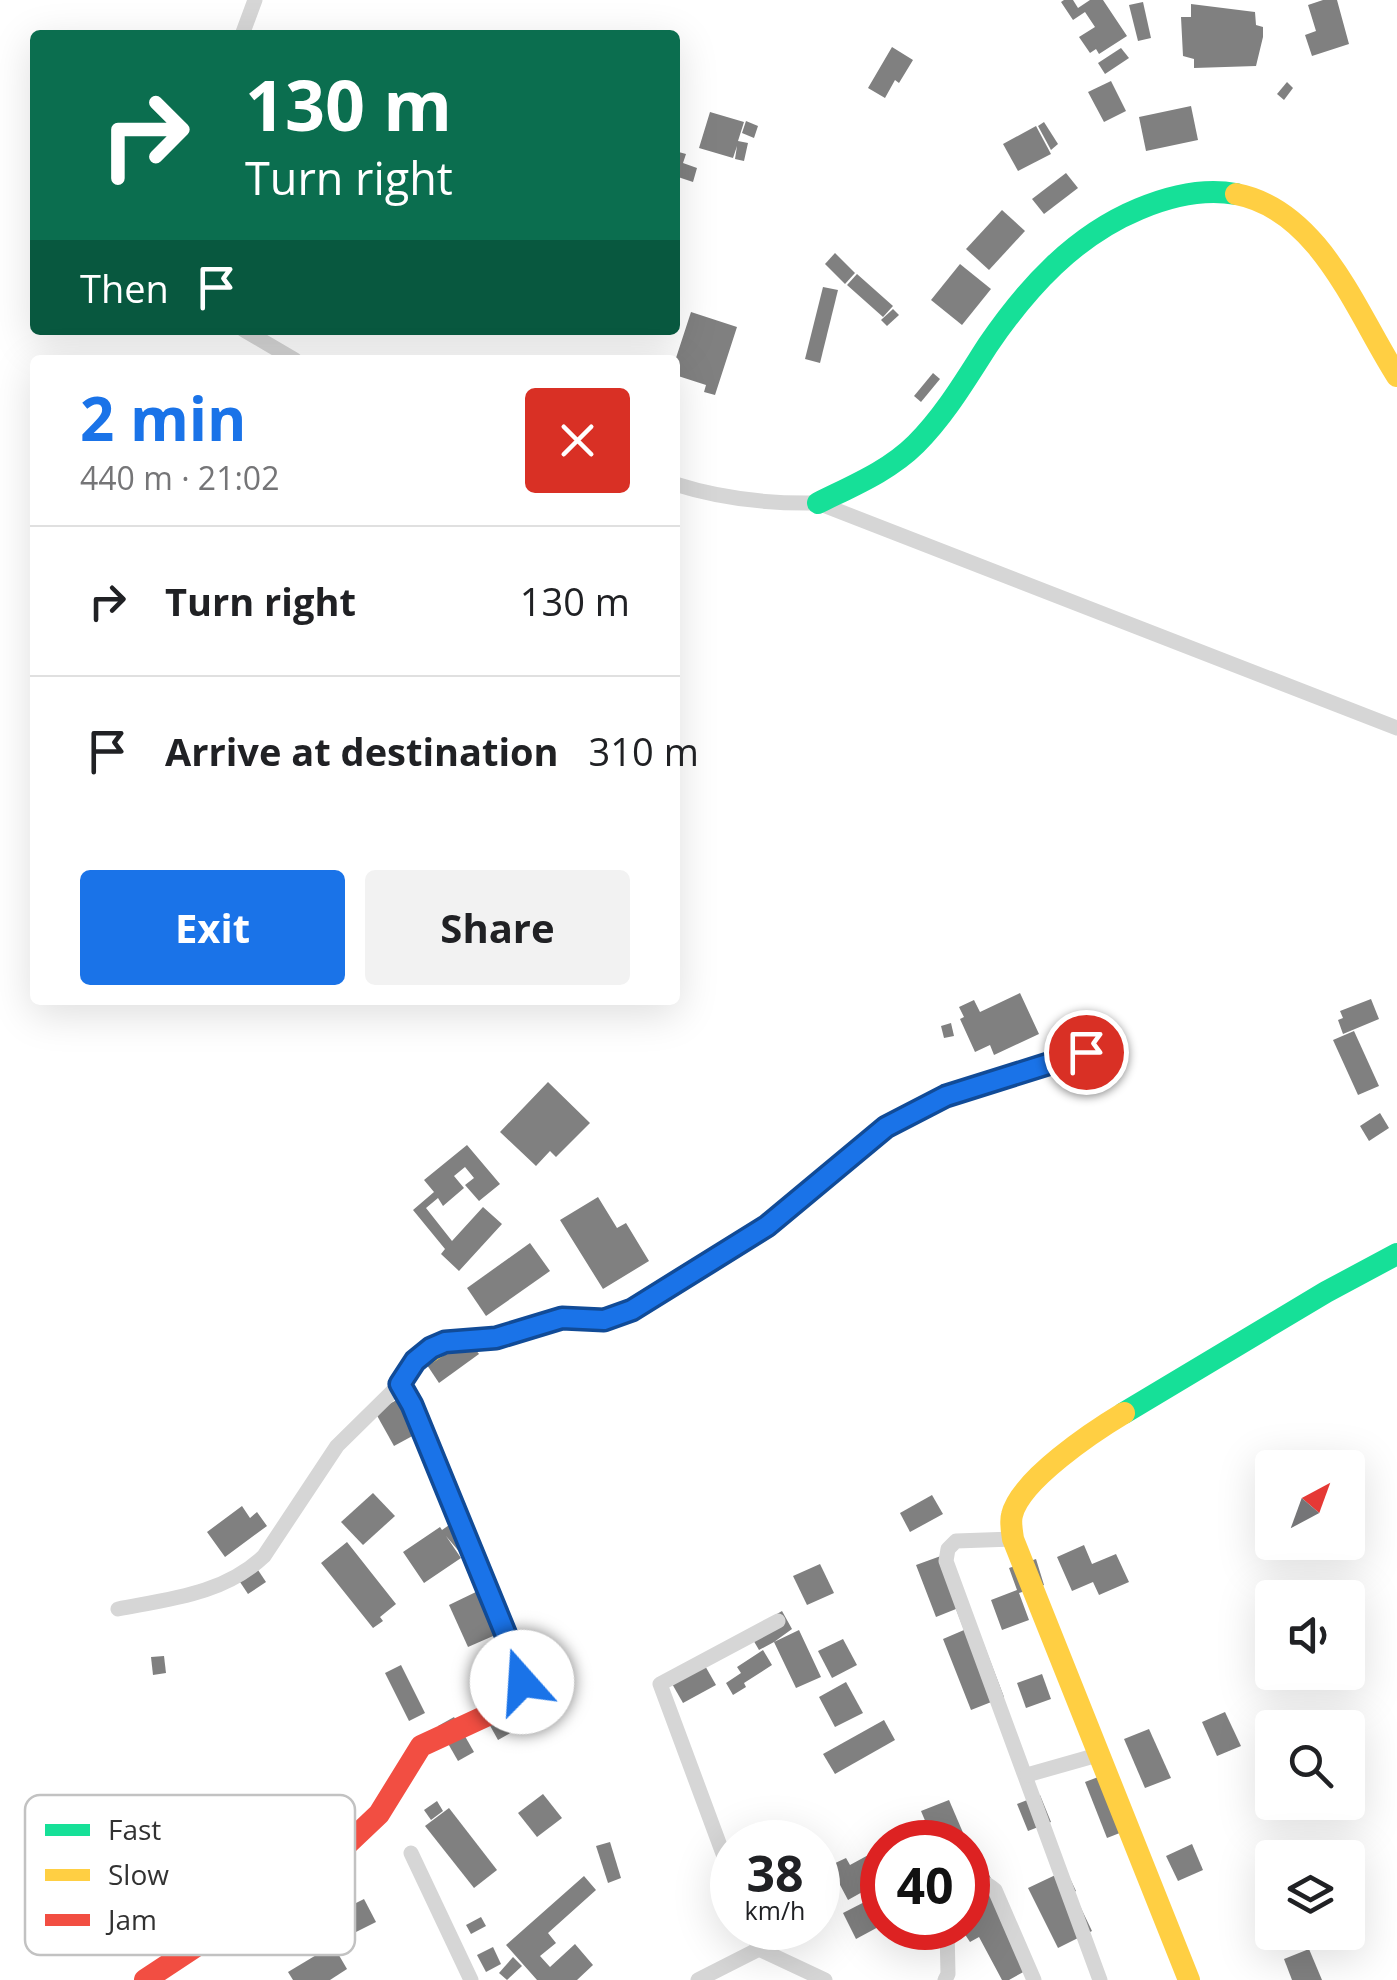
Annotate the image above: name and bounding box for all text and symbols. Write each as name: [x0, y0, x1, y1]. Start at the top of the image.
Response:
text: 130 m: [245, 56, 452, 152]
icon: right: [80, 70, 210, 200]
text: Turn right: [245, 147, 453, 208]
icon: arrive: [189, 260, 244, 315]
text: Then: [80, 262, 169, 314]
text: 2 min: [80, 377, 247, 459]
button: close: [525, 388, 630, 493]
text: 440 m · 21:02: [80, 456, 279, 499]
icon: right: [80, 574, 135, 629]
text: Turn right: [165, 575, 356, 627]
text: 130 m: [520, 575, 630, 627]
icon: arrive: [80, 724, 135, 779]
text: Arrive at destination: [165, 725, 559, 777]
text: 310 m: [589, 725, 699, 777]
button: Exit: [80, 870, 345, 985]
button: Share: [365, 870, 630, 985]
pin: [1044, 1010, 1129, 1095]
icon: arrive: [1059, 1025, 1114, 1080]
north arrow: [1255, 1450, 1365, 1560]
map controls: [1255, 1450, 1365, 1950]
button: sound: [1255, 1580, 1365, 1690]
position arrow: [470, 1630, 574, 1734]
button: search: [1255, 1710, 1365, 1820]
legend: [25, 1795, 355, 1955]
text: Fast: [108, 1810, 161, 1848]
speed limit sign: 40: [860, 1820, 990, 1950]
text: 38: [746, 1839, 804, 1907]
button: layers: [1255, 1840, 1365, 1950]
text: Slow: [108, 1855, 169, 1893]
text: km/h: [745, 1893, 805, 1927]
text: Jam: [105, 1900, 157, 1938]

